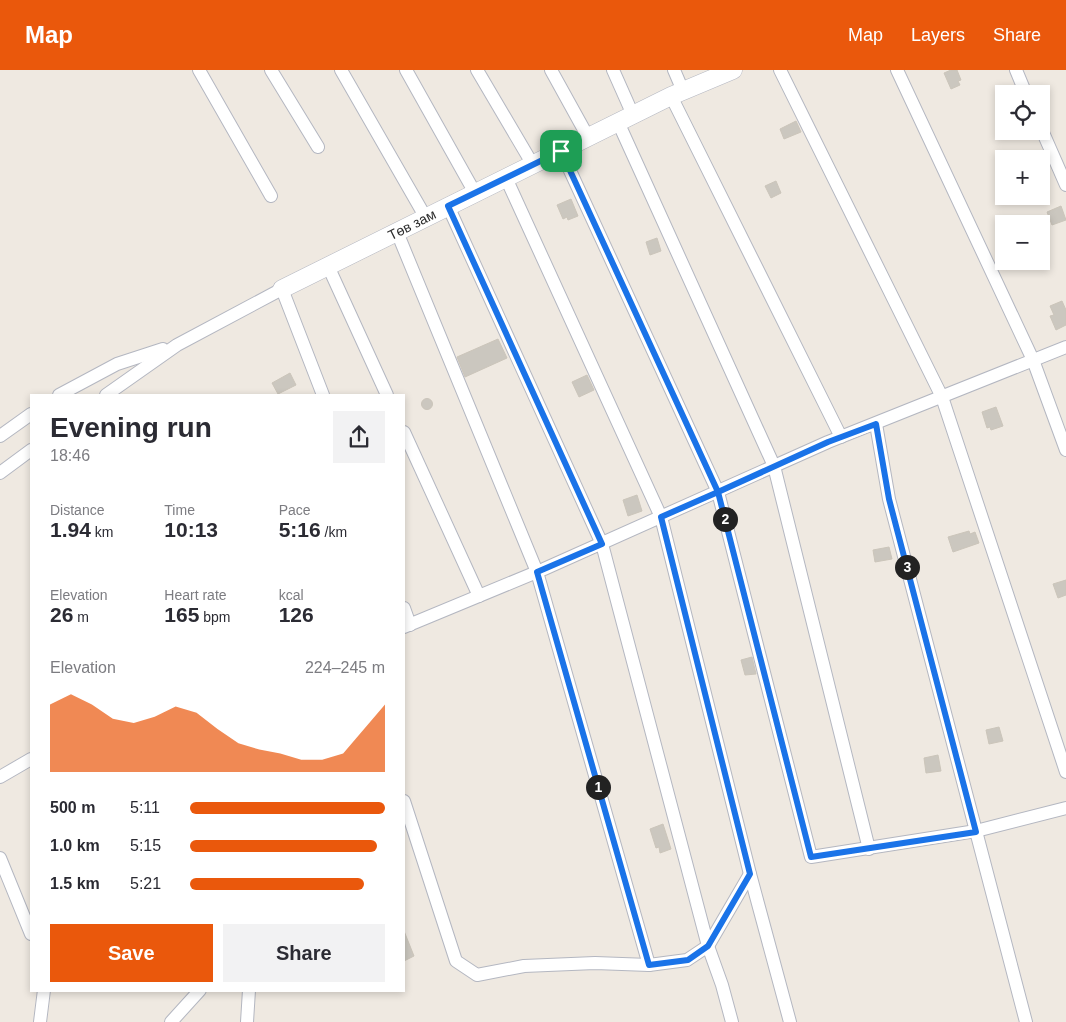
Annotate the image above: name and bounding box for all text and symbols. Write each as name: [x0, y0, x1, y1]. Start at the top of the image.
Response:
text: Map: [25, 21, 73, 48]
text: Map: [848, 25, 883, 45]
text: Layers: [911, 25, 965, 45]
text: Share: [993, 25, 1041, 45]
map controls: [995, 85, 1050, 270]
button: locate: [995, 85, 1050, 140]
pin: [540, 130, 582, 172]
icon: arrive: [547, 137, 575, 165]
button: +: [995, 150, 1050, 205]
street label: Төв зам: [385, 206, 439, 243]
button: −: [995, 215, 1050, 270]
button: share: [333, 411, 385, 463]
text: Evening run: [50, 412, 212, 443]
text: 18:46: [50, 447, 90, 464]
text: Distance: [50, 502, 104, 518]
text: Time: [164, 502, 195, 518]
text: Pace: [279, 502, 311, 518]
pin: 2: [712, 506, 738, 532]
text: 2: [722, 511, 729, 527]
text: 1.94: [50, 518, 91, 541]
text: 10:13: [164, 518, 218, 541]
text: 5:16: [279, 518, 321, 541]
text: km: [91, 524, 113, 540]
text: /km: [321, 524, 347, 540]
pin: 3: [894, 554, 920, 580]
text: 3: [904, 559, 911, 575]
text: Elevation: [50, 587, 108, 603]
text: Heart rate: [164, 587, 227, 603]
text: kcal: [279, 587, 304, 603]
text: 26: [50, 603, 73, 626]
text: 165: [164, 603, 199, 626]
text: 126: [279, 603, 314, 626]
text: m: [73, 609, 89, 625]
text: bpm: [199, 609, 231, 625]
text: Elevation: [50, 659, 116, 676]
text: 224–245 m: [305, 659, 385, 676]
pin: 1: [586, 774, 610, 800]
text: 1: [595, 779, 602, 795]
text: 500 m: [50, 799, 95, 816]
text: 5:11: [130, 799, 160, 816]
text: 1.0 km: [50, 837, 100, 854]
text: 5:15: [130, 837, 161, 854]
text: 1.5 km: [50, 875, 100, 892]
text: 5:21: [130, 875, 161, 892]
button: Save: [50, 924, 213, 982]
button: Share: [223, 924, 385, 982]

